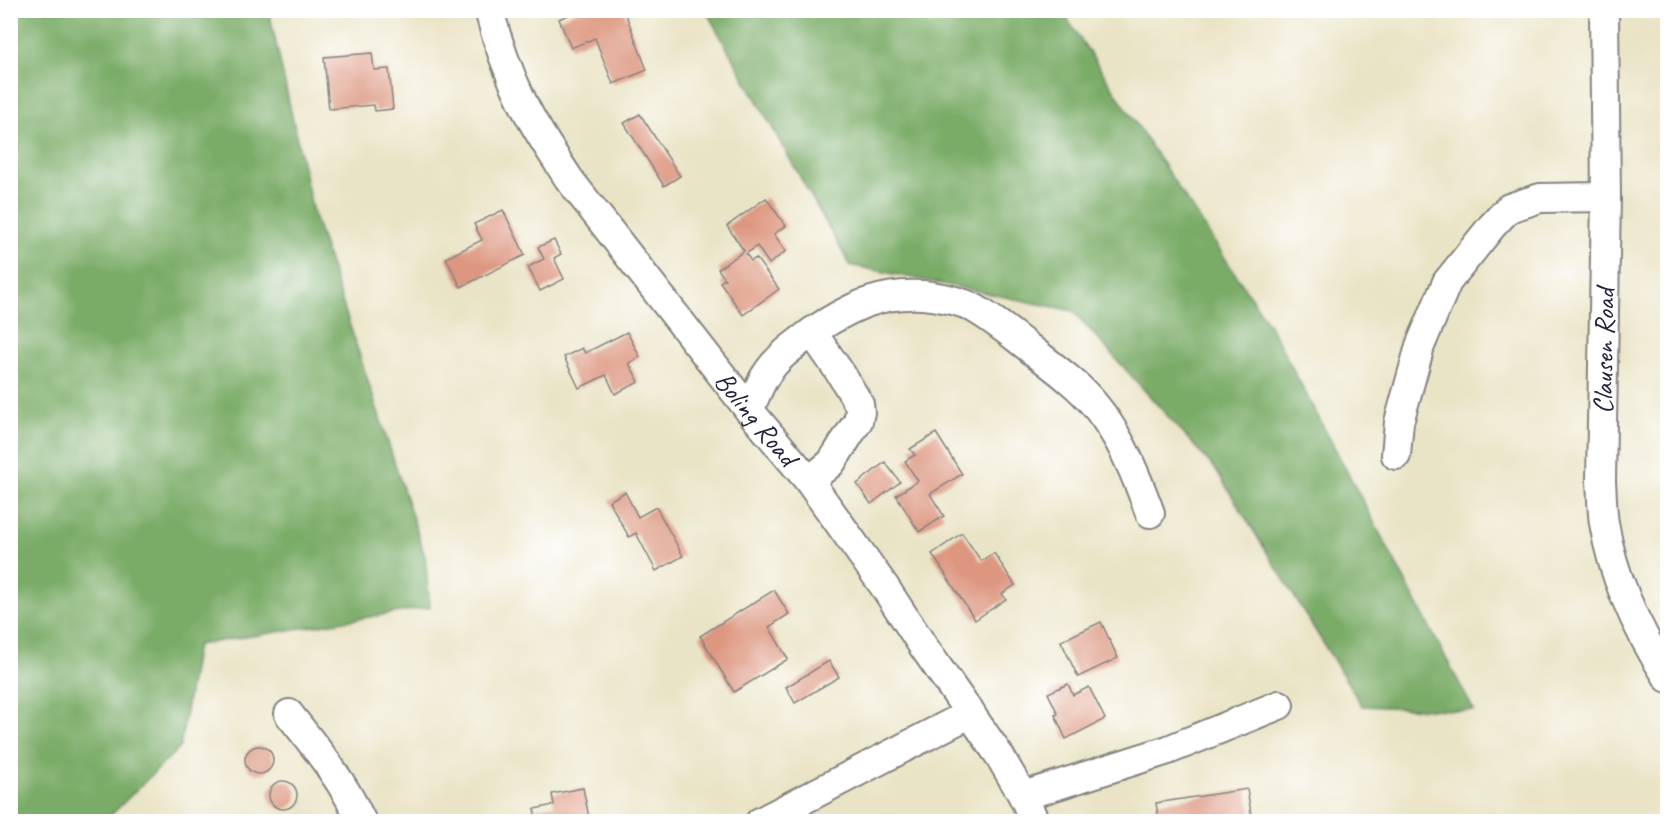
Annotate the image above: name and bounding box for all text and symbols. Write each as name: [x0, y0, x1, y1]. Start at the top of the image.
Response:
street label: Clausen Road: [1585, 284, 1622, 414]
street label: Boling Road: [707, 364, 808, 476]

